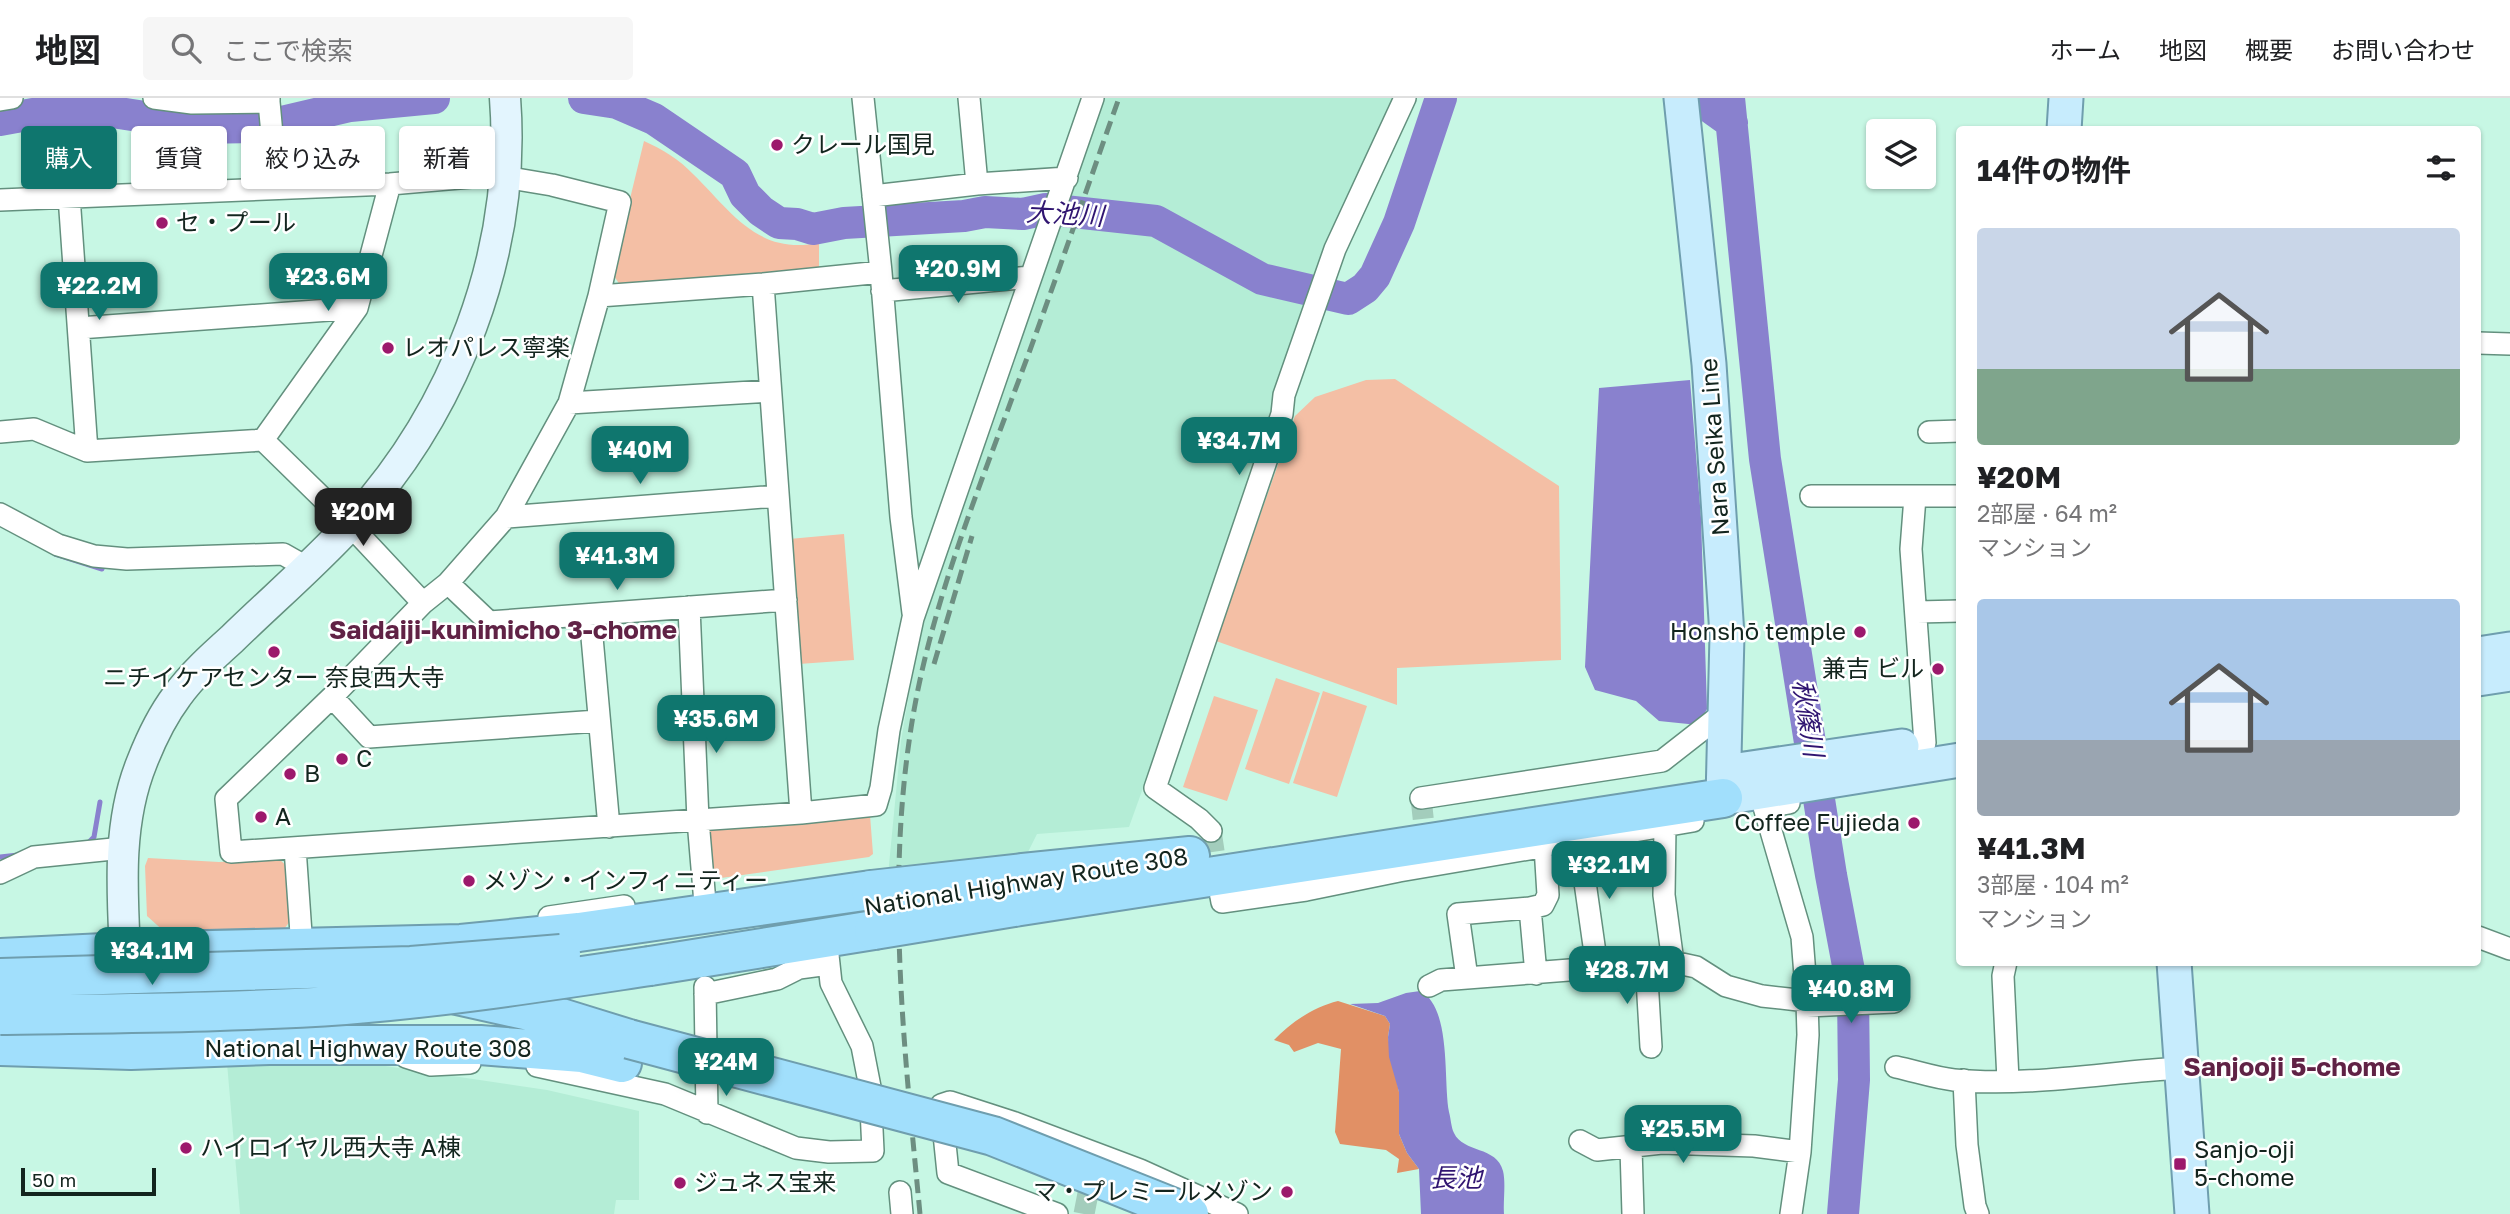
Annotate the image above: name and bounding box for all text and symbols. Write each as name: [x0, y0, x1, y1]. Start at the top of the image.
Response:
search box: [143, 17, 633, 80]
icon: search: [167, 29, 205, 67]
text: 地図: [35, 30, 101, 69]
text: ここで検索: [223, 35, 353, 66]
text: ホーム: [2050, 35, 2121, 64]
text: 地図: [2159, 35, 2207, 64]
text: 概要: [2245, 35, 2293, 64]
text: お問い合わせ: [2331, 35, 2475, 64]
map controls: [1866, 119, 1936, 189]
button: layers: [1866, 119, 1936, 189]
chip: 購入: [21, 126, 117, 189]
chip: 賃貸: [131, 126, 227, 189]
chip: 絞り込み: [241, 126, 385, 189]
chip: 新着: [399, 126, 495, 189]
place label: クレール国見: [791, 129, 935, 158]
marker: クレール国見: [769, 137, 785, 153]
icon: filters: [2422, 149, 2460, 187]
text: 14件の物件: [1977, 152, 2131, 188]
water label: 大池川: [1025, 196, 1108, 231]
place label: セ・プール: [176, 207, 296, 236]
marker: セ・プール: [154, 215, 170, 231]
pin: ¥20.9M: [901, 246, 1015, 305]
pin: ¥23.6M: [271, 254, 385, 313]
text: ¥20.9M: [915, 254, 1001, 282]
pin: ¥22.2M: [42, 262, 156, 322]
text: ¥23.6M: [285, 262, 371, 290]
text: ¥22.2M: [56, 271, 142, 299]
icon: home: [2156, 274, 2282, 400]
place label: レオパレス寧楽: [402, 332, 570, 361]
marker: レオパレス寧楽: [380, 340, 396, 356]
street label: Nara Seika Line: [1693, 357, 1734, 537]
pin: ¥34.7M: [1182, 418, 1296, 477]
pin: ¥40M: [599, 426, 681, 486]
text: ¥34.7M: [1197, 426, 1281, 454]
text: ¥40M: [608, 435, 672, 463]
text: ¥20M: [1977, 459, 2061, 495]
pin: ¥20M: [322, 489, 404, 548]
text: ¥20M: [331, 497, 395, 525]
text: 2部屋 · 64 m²: [1977, 499, 2117, 527]
pin: ¥41.3M: [560, 532, 674, 592]
text: マンション: [1977, 533, 2092, 561]
text: ¥41.3M: [575, 541, 659, 569]
district label: Saidaiji-kunimicho 3-chome: [329, 614, 677, 645]
place label: Honshō temple: [1670, 616, 1846, 645]
marker: Honshō temple: [1852, 624, 1868, 640]
marker: ニチイケアセンター 奈良西大寺: [266, 644, 282, 660]
icon: home: [2156, 645, 2282, 771]
place label: 兼吉 ビル: [1822, 653, 1924, 682]
marker: 兼吉 ビル: [1930, 661, 1946, 677]
place label: ニチイケアセンター 奈良西大寺: [103, 662, 445, 691]
water label: 秋篠川: [1787, 677, 1830, 762]
pin: ¥35.6M: [659, 696, 773, 755]
text: ¥35.6M: [673, 704, 759, 732]
place label: C: [356, 743, 372, 772]
marker: C: [334, 751, 350, 767]
place label: B: [304, 758, 320, 787]
marker: B: [282, 766, 298, 782]
place label: A: [275, 801, 291, 830]
place label: Coffee Fujieda: [1734, 807, 1900, 836]
marker: A: [253, 809, 269, 825]
marker: Coffee Fujieda: [1906, 815, 1922, 831]
text: ¥41.3M: [1977, 830, 2086, 866]
street label: National Highway Route 308: [862, 841, 1190, 920]
pin: ¥32.1M: [1552, 842, 1666, 901]
text: ¥32.1M: [1568, 850, 1650, 878]
place label: メゾン・インフィニティー: [483, 865, 768, 894]
text: 3部屋 · 104 m²: [1977, 870, 2129, 898]
marker: メゾン・インフィニティー: [461, 873, 477, 889]
text: マンション: [1977, 904, 2092, 932]
pin: ¥34.1M: [95, 928, 209, 987]
text: ¥34.1M: [110, 936, 194, 964]
pin: ¥28.7M: [1570, 946, 1684, 1006]
text: ¥28.7M: [1585, 955, 1669, 983]
pin: ¥40.8M: [1794, 965, 1908, 1025]
text: ¥40.8M: [1807, 974, 1895, 1002]
street label: National Highway Route 308: [204, 1033, 532, 1062]
pin: ¥24M: [685, 1038, 767, 1098]
text: ¥24M: [694, 1047, 758, 1075]
district label: Sanjooji 5-chome: [2183, 1051, 2401, 1082]
pin: ¥25.5M: [1626, 1105, 1740, 1165]
text: ¥25.5M: [1640, 1114, 1726, 1142]
place label: ハイロイヤル西大寺 A棟: [200, 1132, 461, 1161]
place label: Sanjo-oji 5-chome: [2194, 1134, 2295, 1191]
marker: ハイロイヤル西大寺 A棟: [178, 1140, 194, 1156]
marker: Sanjo-oji 5-chome: [2172, 1156, 2188, 1172]
water label: 長池: [1430, 1162, 1485, 1193]
scale bar: [21, 1165, 156, 1197]
place label: ジュネス宝来: [694, 1167, 836, 1196]
text: 50 m: [32, 1168, 76, 1191]
marker: ジュネス宝来: [672, 1175, 688, 1191]
place label: マ・プレミールメゾン: [1033, 1176, 1273, 1205]
marker: マ・プレミールメゾン: [1279, 1184, 1295, 1200]

